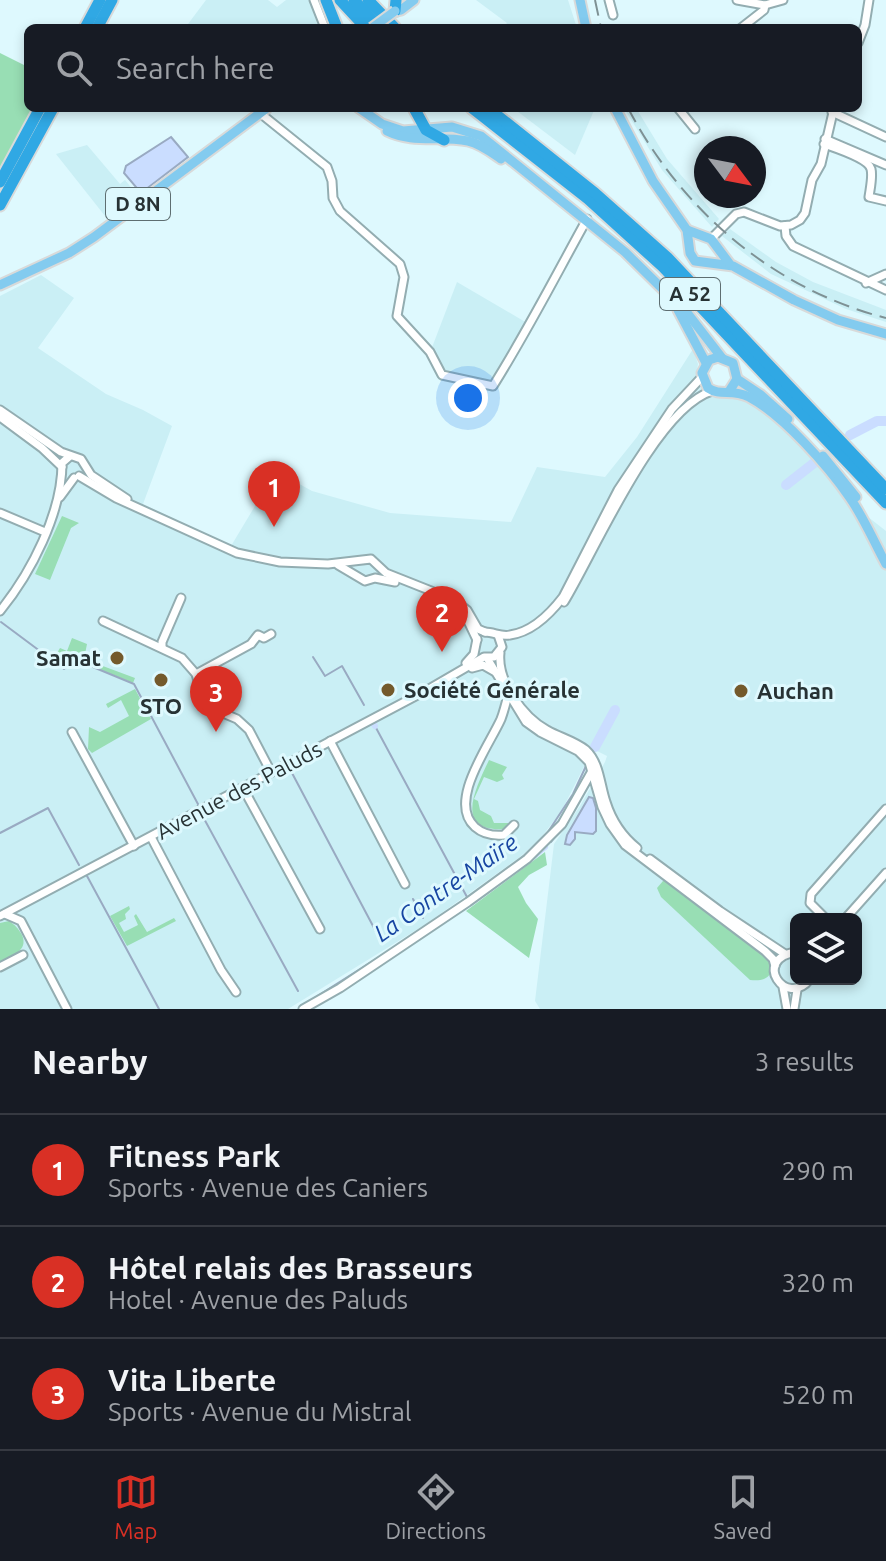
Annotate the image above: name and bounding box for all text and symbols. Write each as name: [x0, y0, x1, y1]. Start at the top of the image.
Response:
search box: [24, 24, 862, 112]
icon: search: [52, 46, 96, 90]
text: Search here: [116, 51, 275, 85]
north arrow: [694, 136, 766, 208]
road number: D 8N: [106, 188, 170, 220]
road number: A 52: [660, 278, 720, 310]
your location: [448, 378, 488, 418]
pin: 1: [248, 461, 300, 527]
pin: 2: [416, 586, 468, 652]
place label: Samat: [36, 645, 101, 670]
marker: Samat: [108, 649, 126, 667]
pin: 3: [190, 666, 242, 732]
marker: STO: [152, 671, 170, 689]
place label: Société Générale: [404, 677, 580, 702]
place label: Auchan: [757, 678, 834, 703]
marker: Société Générale: [379, 681, 397, 699]
marker: Auchan: [732, 682, 750, 700]
place label: STO: [140, 693, 182, 718]
street label: Avenue des Paluds: [152, 735, 326, 844]
water label: La Contre-Maïre: [369, 828, 522, 947]
map controls: [790, 913, 862, 985]
button: layers: [790, 913, 862, 985]
text: Nearby: [32, 1042, 147, 1080]
text: 3 results: [755, 1047, 854, 1076]
text: Fitness Park: [108, 1139, 280, 1173]
text: 1: [51, 1156, 65, 1185]
text: 290 m: [782, 1156, 854, 1185]
text: Sports · Avenue des Caniers: [108, 1173, 428, 1202]
text: Hôtel relais des Brasseurs: [108, 1251, 473, 1285]
text: 2: [51, 1268, 65, 1297]
text: 320 m: [782, 1268, 854, 1297]
text: Hotel · Avenue des Paluds: [108, 1285, 408, 1314]
text: Vita Liberte: [108, 1363, 276, 1397]
text: 3: [51, 1380, 65, 1409]
text: 520 m: [782, 1380, 854, 1409]
text: Sports · Avenue du Mistral: [108, 1397, 412, 1426]
tab: Map: [114, 1470, 158, 1543]
tab: Directions: [385, 1470, 486, 1543]
tab: Saved: [714, 1470, 772, 1543]

